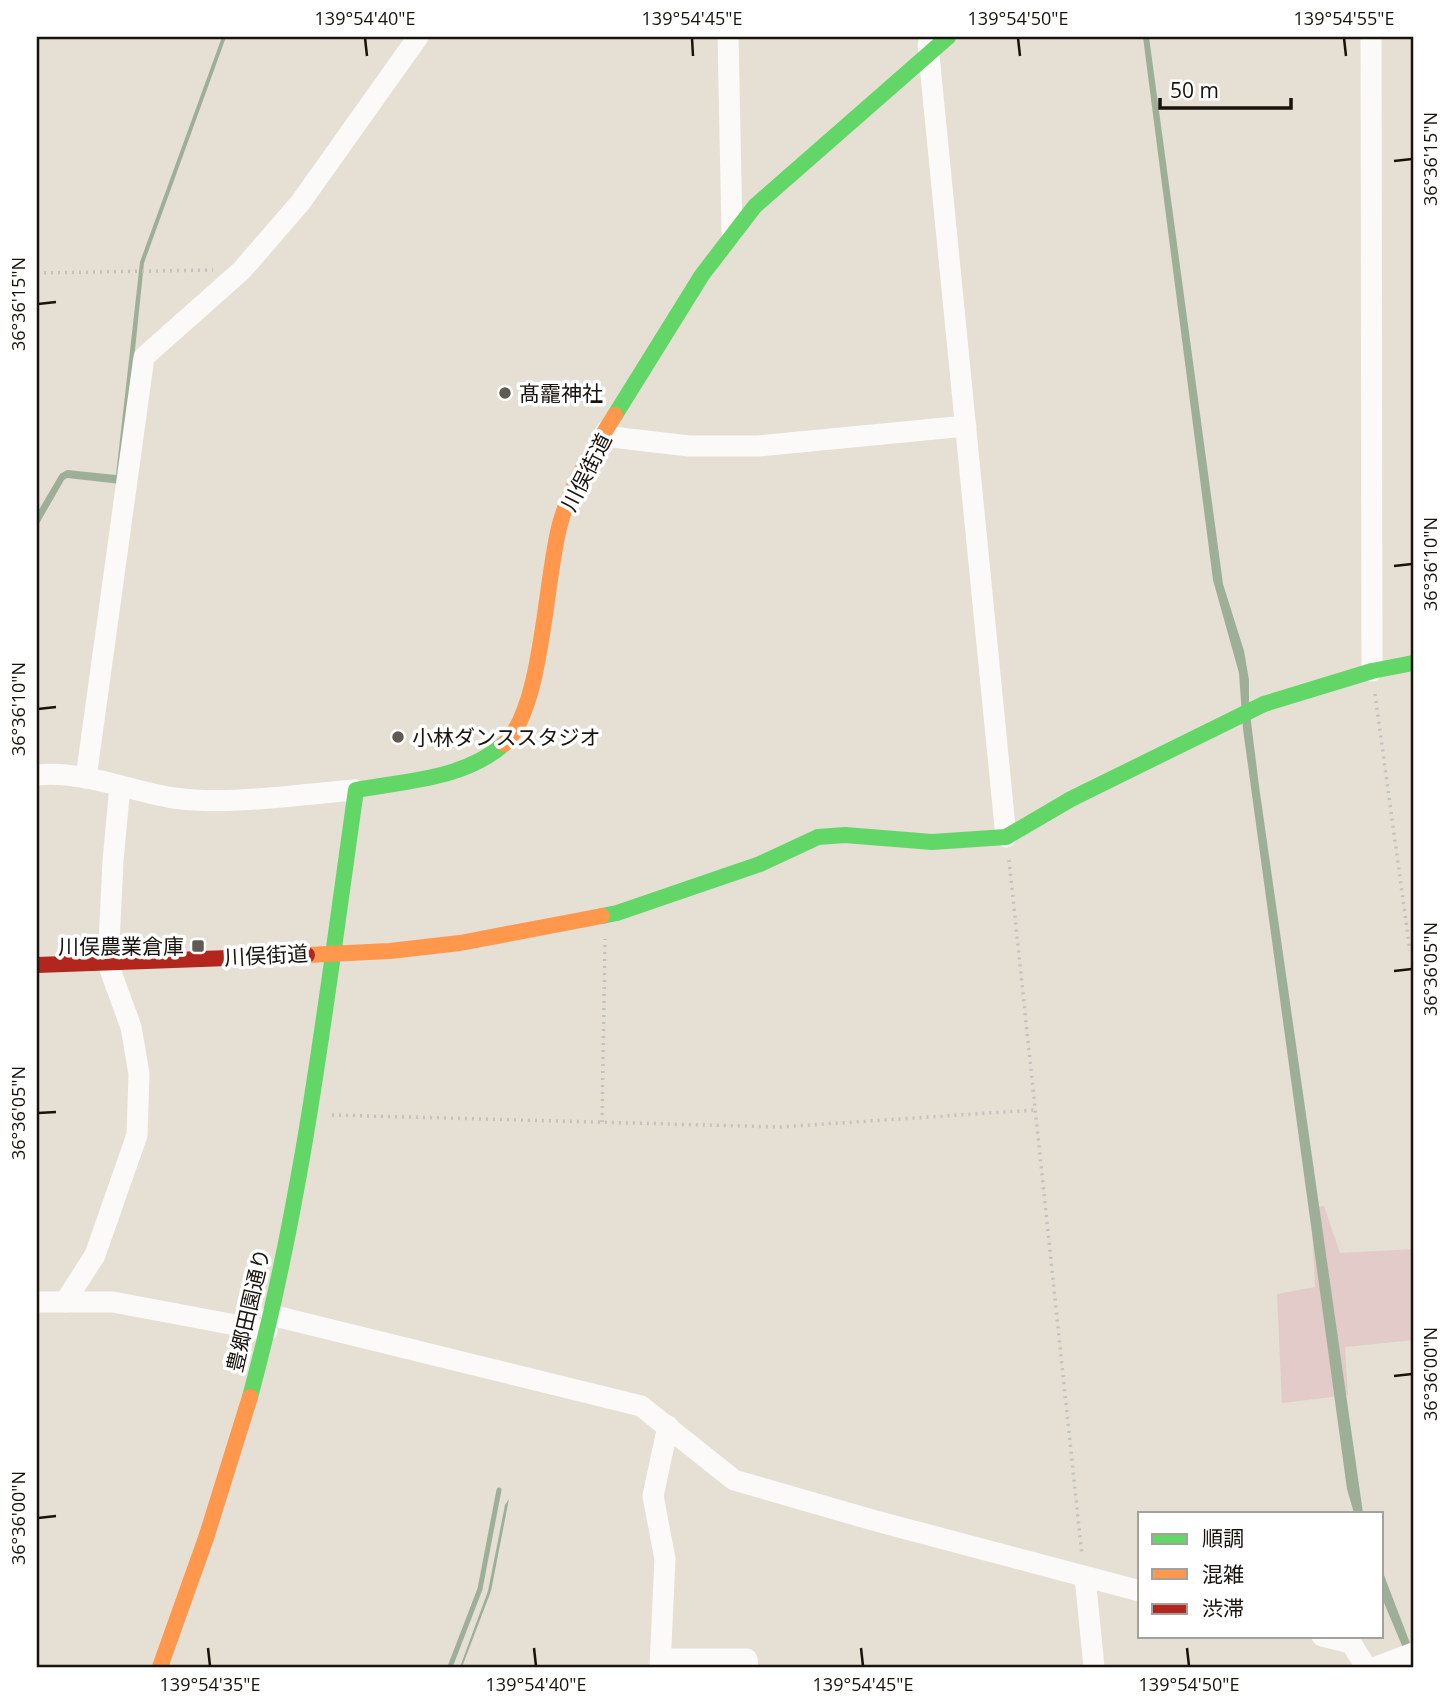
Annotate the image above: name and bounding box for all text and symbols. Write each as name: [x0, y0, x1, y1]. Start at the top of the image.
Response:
text: 139°54'40"E: [315, 6, 415, 30]
text: 139°54'45"E: [642, 6, 742, 30]
text: 139°54'50"E: [968, 6, 1068, 30]
text: 139°54'55"E: [1294, 6, 1394, 30]
scale bar: [1160, 66, 1291, 110]
text: 50 m: [1170, 76, 1219, 104]
text: 36°36'15"N: [1418, 112, 1442, 206]
text: 36°36'15"N: [6, 257, 30, 351]
place label: 髙靇神社: [519, 379, 603, 407]
marker: 髙靇神社: [497, 385, 513, 401]
street label: 川俣街道: [554, 428, 618, 516]
text: 36°36'10"N: [1418, 517, 1442, 611]
text: 36°36'10"N: [6, 662, 30, 756]
place label: 小林ダンススタジオ: [412, 723, 601, 751]
marker: 小林ダンススタジオ: [390, 729, 406, 745]
text: 36°36'05"N: [1418, 922, 1442, 1016]
place label: 川俣農業倉庫: [58, 932, 184, 960]
marker: 川俣農業倉庫: [190, 938, 206, 954]
street label: 川俣街道: [223, 939, 309, 971]
text: 36°36'05"N: [6, 1066, 30, 1160]
street label: 豊郷田園通り: [220, 1245, 276, 1375]
text: 36°36'00"N: [1418, 1327, 1442, 1421]
text: 36°36'00"N: [6, 1471, 30, 1565]
legend: [1138, 1512, 1384, 1638]
text: 順調: [1202, 1524, 1244, 1552]
text: 混雑: [1202, 1560, 1244, 1588]
text: 渋滞: [1202, 1594, 1244, 1622]
text: 139°54'35"E: [160, 1672, 260, 1696]
text: 139°54'40"E: [486, 1672, 586, 1696]
text: 139°54'45"E: [813, 1672, 913, 1696]
text: 139°54'50"E: [1139, 1672, 1239, 1696]

